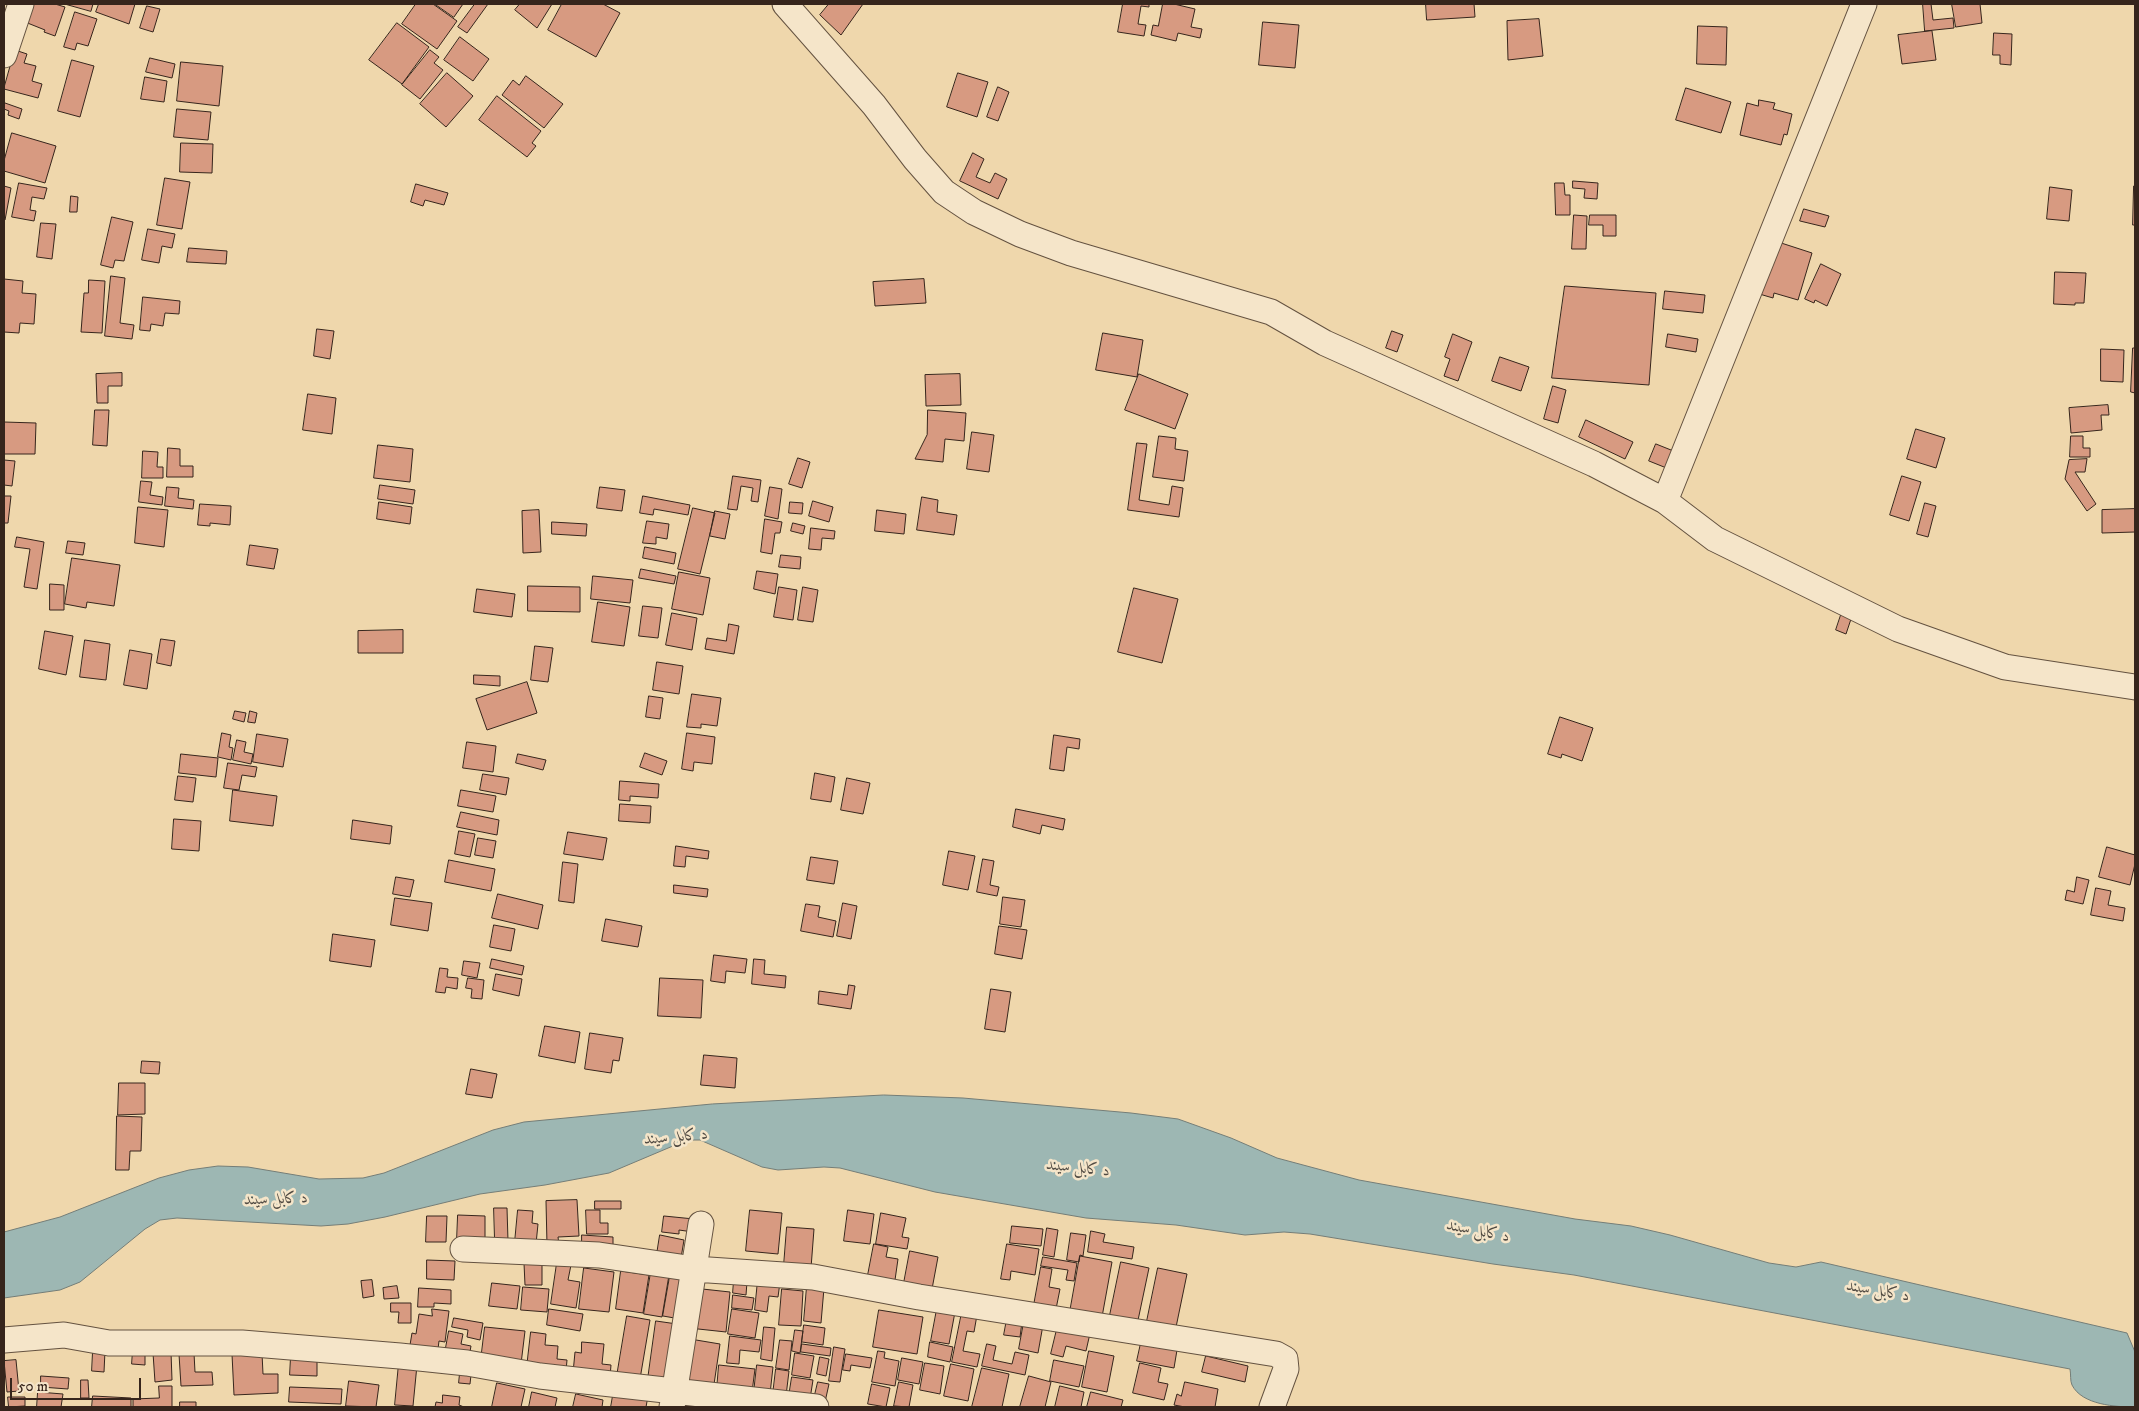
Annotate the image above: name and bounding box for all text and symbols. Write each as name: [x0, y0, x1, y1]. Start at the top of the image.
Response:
water label: د کابل سيند: [643, 1126, 709, 1150]
water label: د کابل سيند: [1045, 1156, 1111, 1182]
water label: د کابل سيند: [243, 1189, 309, 1211]
water label: د کابل سيند: [1445, 1216, 1511, 1248]
water label: د کابل سيند: [1845, 1277, 1911, 1307]
scale bar: [12, 1368, 144, 1400]
text: 50 m: [18, 1377, 48, 1396]

